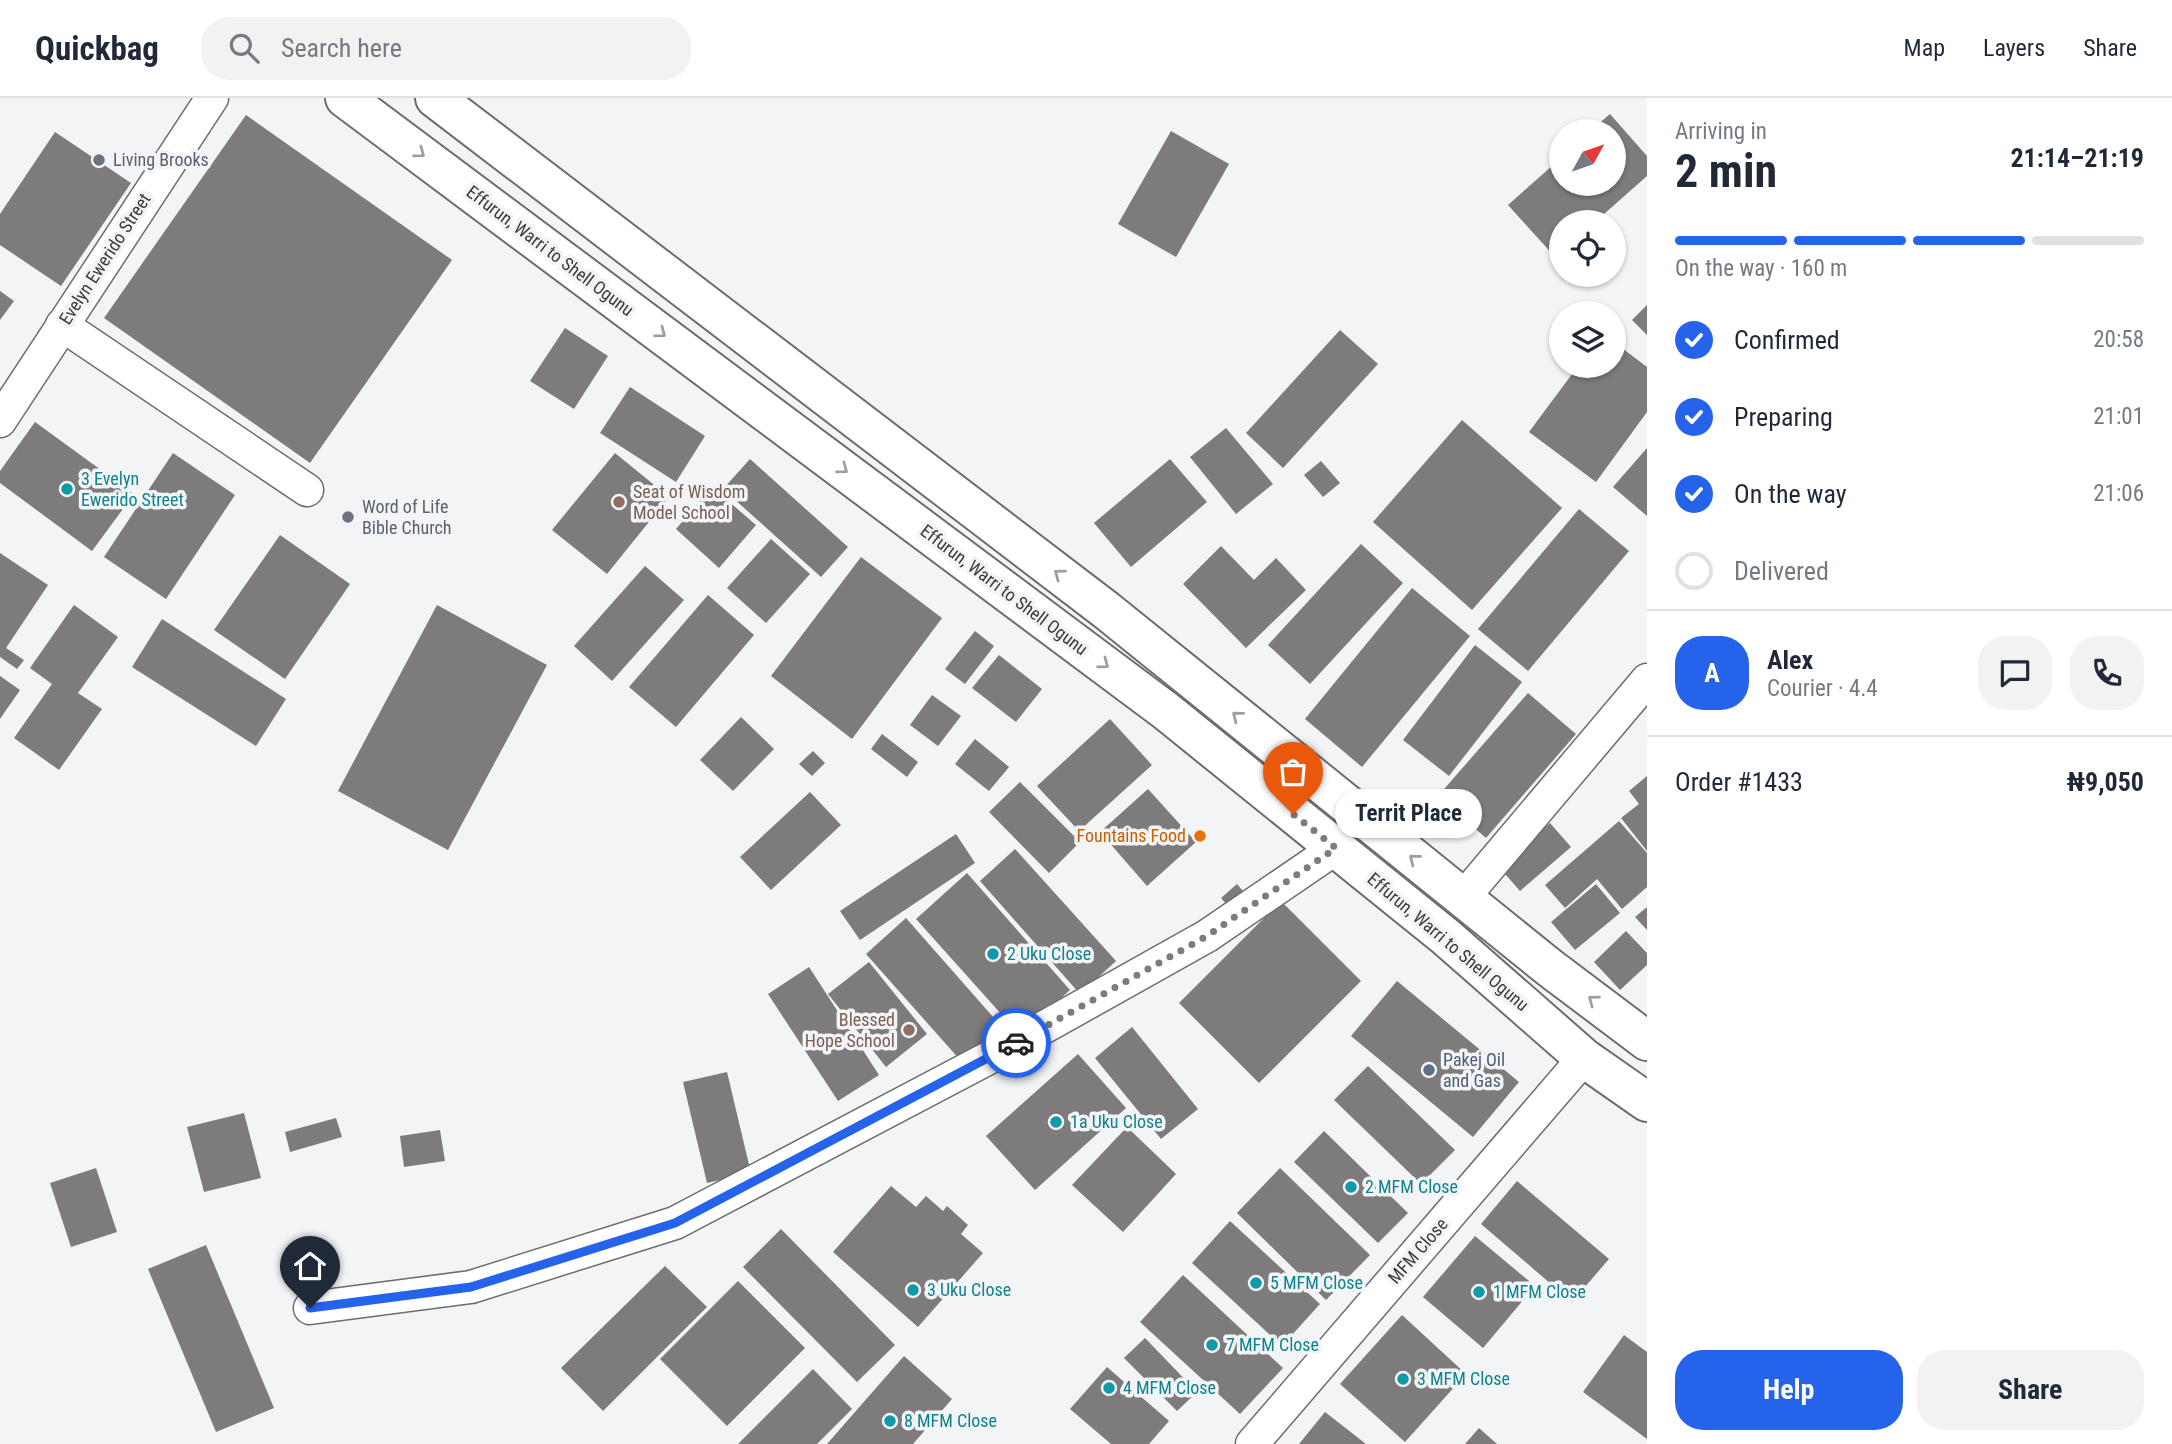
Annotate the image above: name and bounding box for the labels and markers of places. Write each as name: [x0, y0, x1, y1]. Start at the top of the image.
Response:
place label: Living Brooks: [113, 149, 209, 170]
marker: Living Brooks: [91, 152, 107, 168]
place label: 3 Evelyn Ewerido Street: [81, 468, 184, 510]
marker: 3 Evelyn Ewerido Street: [59, 481, 75, 497]
place label: Seat of Wisdom Model School: [633, 481, 745, 523]
marker: Seat of Wisdom Model School: [611, 494, 627, 510]
place label: Word of Life Bible Church: [362, 496, 451, 538]
marker: Word of Life Bible Church: [340, 509, 356, 525]
pin: [1263, 742, 1323, 814]
callout: Territ Place: [1335, 790, 1482, 838]
place label: Fountains Food: [1076, 825, 1186, 846]
marker: Fountains Food: [1192, 828, 1208, 844]
place label: 2 Uku Close: [1007, 943, 1091, 964]
marker: 2 Uku Close: [985, 946, 1001, 962]
place label: Blessed Hope School: [805, 1009, 895, 1051]
marker: Blessed Hope School: [901, 1022, 917, 1038]
place label: Pakej Oil and Gas: [1443, 1049, 1505, 1091]
marker: Pakej Oil and Gas: [1421, 1062, 1437, 1078]
place label: 1a Uku Close: [1070, 1111, 1163, 1132]
marker: 1a Uku Close: [1048, 1114, 1064, 1130]
place label: 2 MFM Close: [1365, 1176, 1458, 1197]
marker: 2 MFM Close: [1343, 1179, 1359, 1195]
pin: [280, 1236, 340, 1308]
place label: 5 MFM Close: [1270, 1272, 1363, 1293]
marker: 5 MFM Close: [1248, 1275, 1264, 1291]
place label: 3 Uku Close: [927, 1279, 1011, 1300]
place label: 1 MFM Close: [1493, 1281, 1586, 1302]
marker: 3 Uku Close: [905, 1282, 921, 1298]
marker: 1 MFM Close: [1471, 1284, 1487, 1300]
place label: 7 MFM Close: [1226, 1334, 1319, 1355]
marker: 7 MFM Close: [1204, 1337, 1220, 1353]
place label: 3 MFM Close: [1417, 1368, 1510, 1389]
marker: 3 MFM Close: [1395, 1371, 1411, 1387]
place label: 4 MFM Close: [1123, 1377, 1216, 1398]
marker: 4 MFM Close: [1101, 1380, 1117, 1396]
place label: 8 MFM Close: [904, 1410, 997, 1431]
marker: 8 MFM Close: [882, 1413, 898, 1429]

